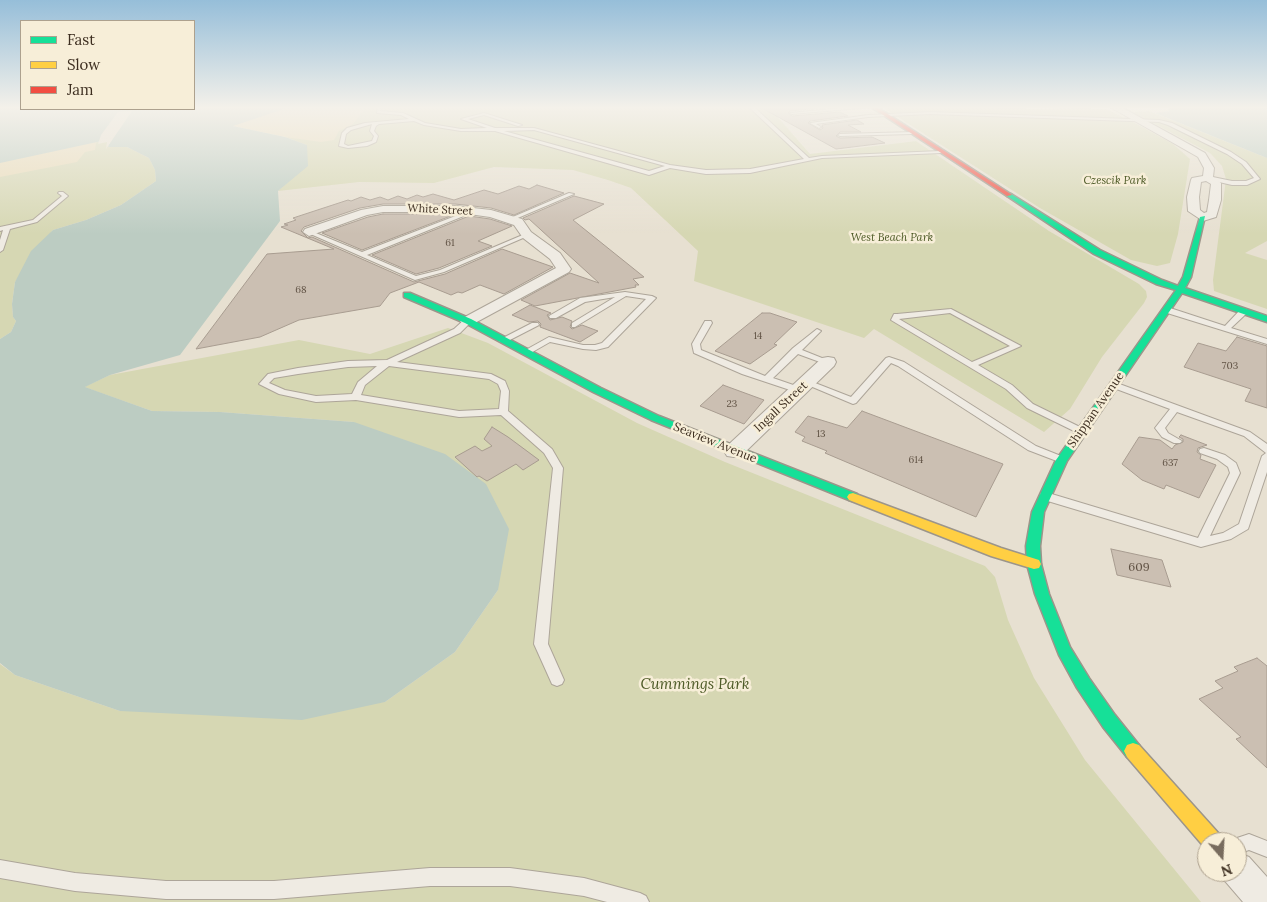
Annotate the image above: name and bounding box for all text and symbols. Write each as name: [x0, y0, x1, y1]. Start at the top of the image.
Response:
legend: [20, 20, 195, 110]
text: Fast: [67, 30, 95, 49]
text: Slow: [67, 55, 100, 74]
text: Jam: [67, 80, 94, 99]
park label: Czescik Park: [1083, 174, 1147, 188]
street label: White Street: [407, 202, 473, 218]
park label: West Beach Park: [851, 231, 933, 245]
house number: 61: [445, 237, 455, 249]
house number: 68: [295, 284, 307, 296]
house number: 14: [753, 330, 763, 342]
house number: 703: [1222, 360, 1238, 372]
street label: Shippan Avenue: [1065, 369, 1127, 451]
street label: Ingall Street: [751, 379, 811, 435]
house number: 23: [727, 398, 737, 410]
street label: Seaview Avenue: [671, 420, 759, 466]
house number: 13: [816, 428, 826, 440]
house number: 614: [909, 454, 923, 466]
house number: 637: [1162, 457, 1178, 469]
house number: 609: [1128, 561, 1150, 575]
park label: Cummings Park: [640, 676, 750, 694]
north arrow: [1197, 832, 1247, 882]
text: N: [1219, 860, 1235, 881]

